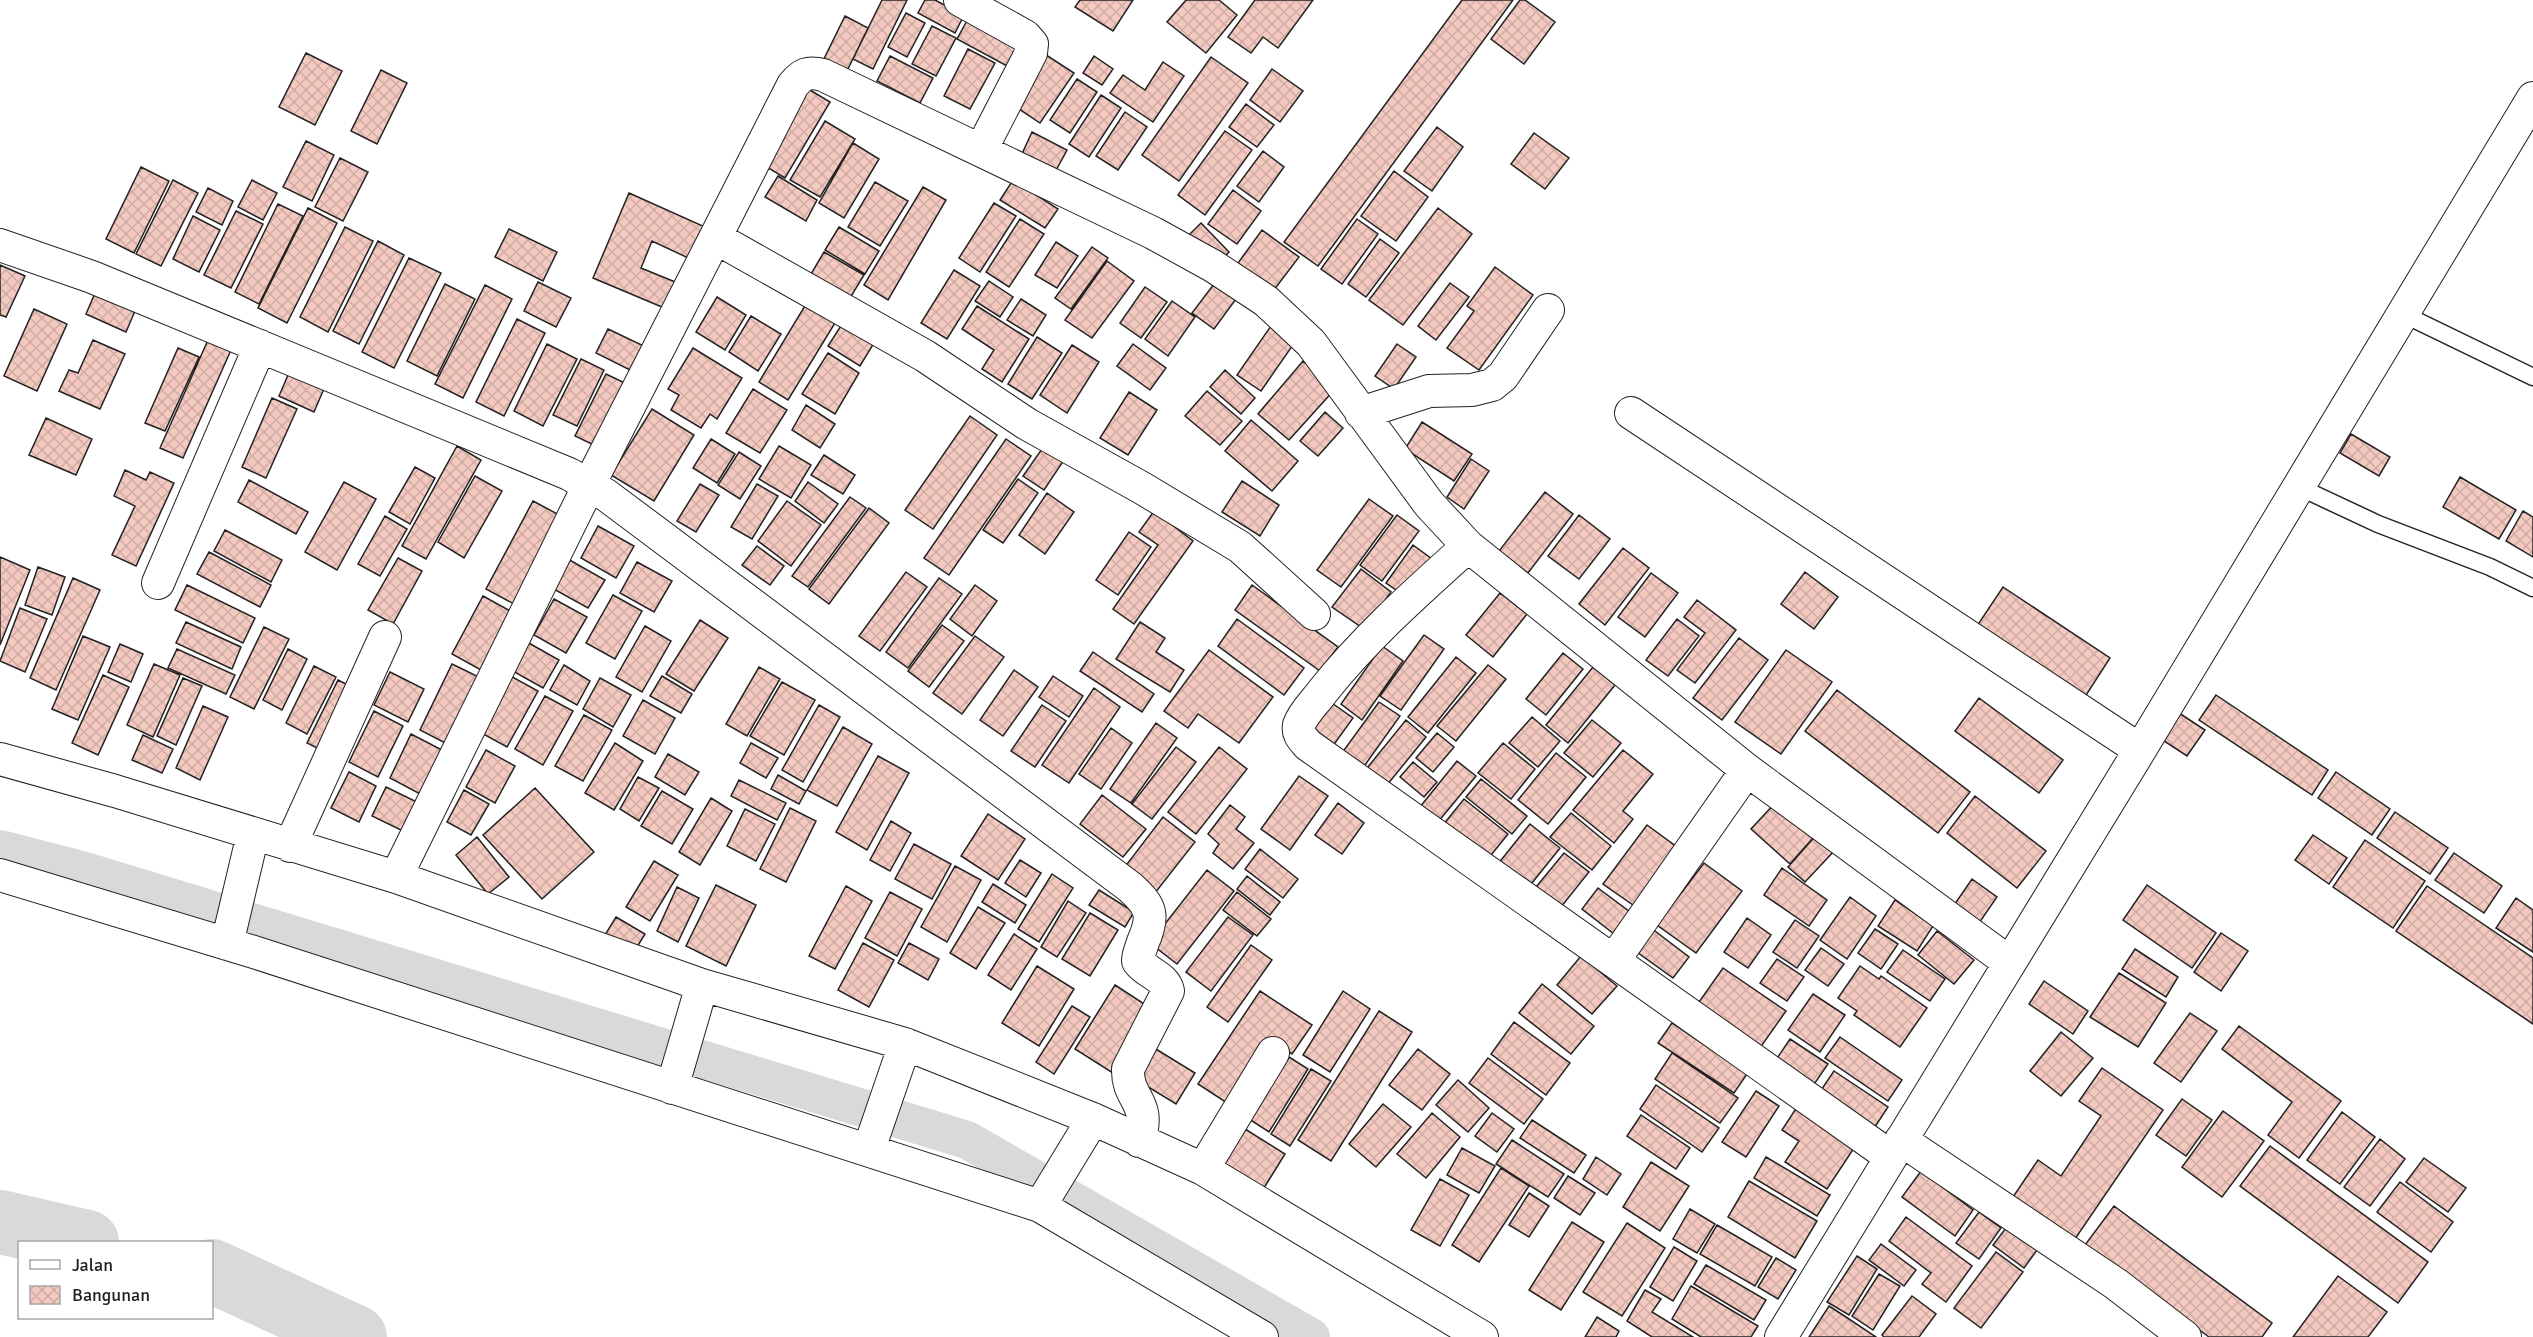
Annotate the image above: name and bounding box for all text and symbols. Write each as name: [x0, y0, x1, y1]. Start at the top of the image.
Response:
legend: [18, 1241, 213, 1319]
text: Jalan: [72, 1254, 113, 1276]
text: Bangunan: [72, 1284, 150, 1306]

